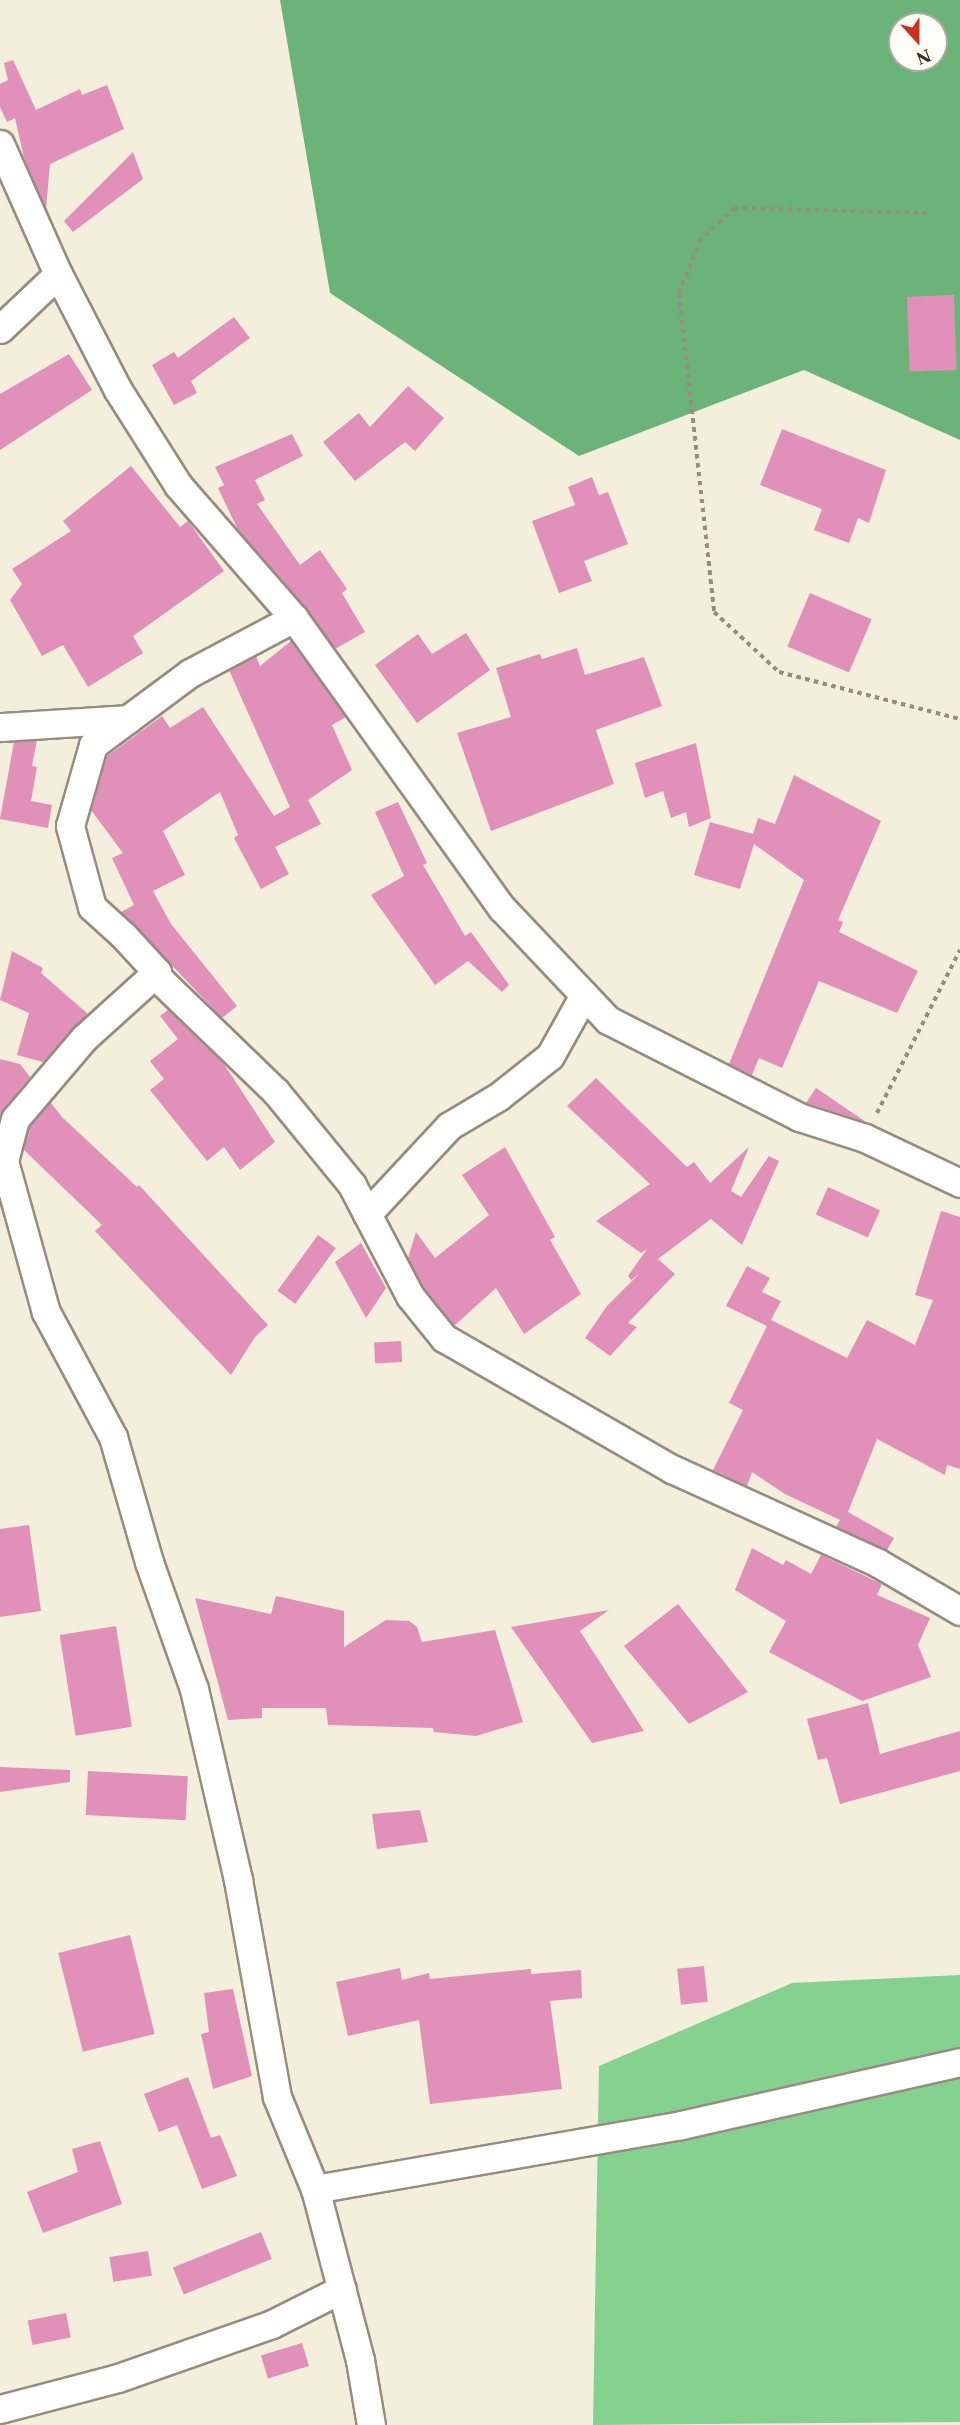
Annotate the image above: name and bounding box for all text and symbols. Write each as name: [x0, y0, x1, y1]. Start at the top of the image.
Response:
north arrow: [888, 12, 948, 72]
text: N: [914, 45, 934, 69]

